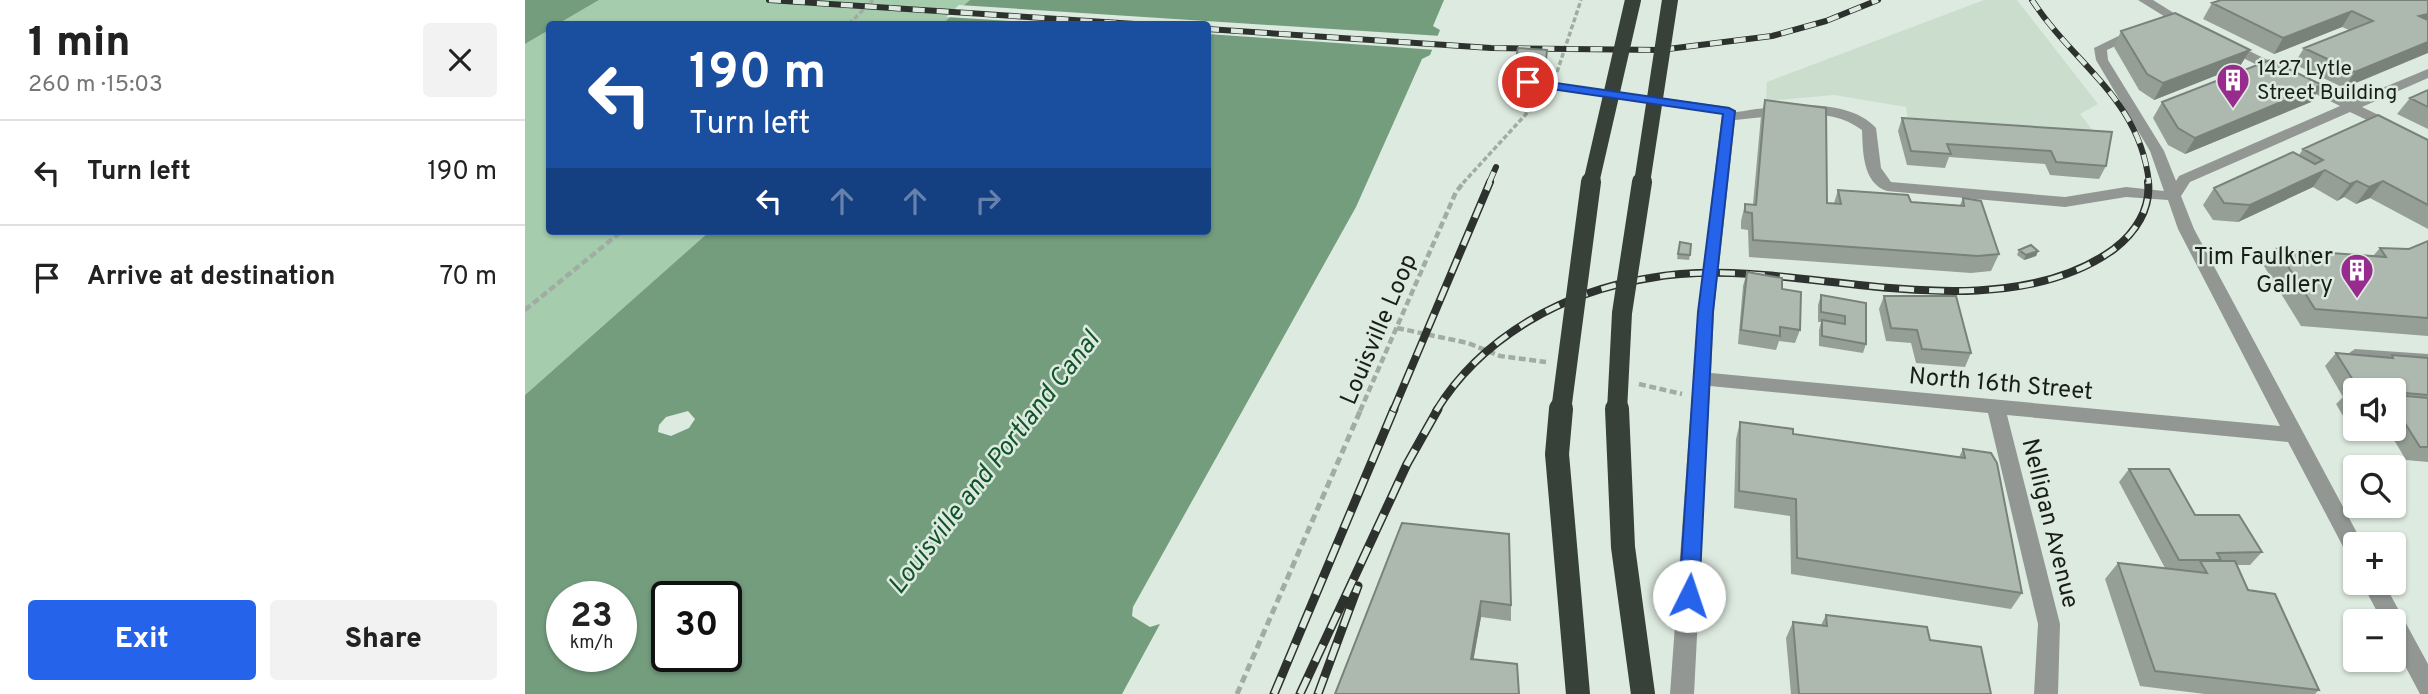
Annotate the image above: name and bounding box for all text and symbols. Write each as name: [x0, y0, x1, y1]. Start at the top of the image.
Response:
text: 1 min: [28, 18, 131, 71]
button: close: [423, 23, 497, 97]
text: 190 m: [689, 44, 826, 106]
icon: left: [574, 49, 665, 140]
pin: [1498, 52, 1558, 112]
place label: 1427 Lytle Street Building: [2257, 56, 2397, 107]
building icon: 1427 Lytle Street Building: [2214, 61, 2252, 110]
icon: arrive: [1509, 63, 1547, 101]
text: 260 m · 15:03: [28, 71, 163, 100]
text: Turn left: [689, 105, 810, 145]
icon: left: [28, 154, 66, 192]
text: Turn left: [87, 156, 191, 189]
text: 190 m: [427, 156, 497, 189]
icon: left: [750, 182, 788, 220]
icon: ahead: [823, 182, 861, 220]
icon: ahead: [896, 182, 934, 220]
icon: right: [969, 182, 1007, 220]
place label: Tim Faulkner Gallery: [2194, 243, 2333, 301]
street label: Louisville Loop: [1335, 250, 1425, 410]
building icon: Tim Faulkner Gallery: [2338, 251, 2376, 300]
icon: arrive: [28, 259, 66, 297]
text: Arrive at destination: [87, 261, 335, 294]
text: 70 m: [439, 261, 497, 294]
water label: Louisville and Portland Canal: [882, 324, 1109, 602]
street label: North 16th Street: [1907, 362, 2094, 408]
map controls: [2343, 378, 2406, 672]
button: sound: [2343, 378, 2406, 441]
street label: Nelligan Avenue: [2013, 436, 2085, 611]
button: search: [2343, 455, 2406, 518]
button: +: [2343, 532, 2406, 595]
position arrow: [1652, 559, 1726, 633]
speed limit sign: 30: [651, 581, 742, 672]
text: 23: [570, 595, 613, 639]
button: Exit: [28, 600, 256, 680]
button: Share: [270, 600, 497, 680]
button: −: [2343, 609, 2406, 672]
text: km/h: [570, 632, 613, 655]

